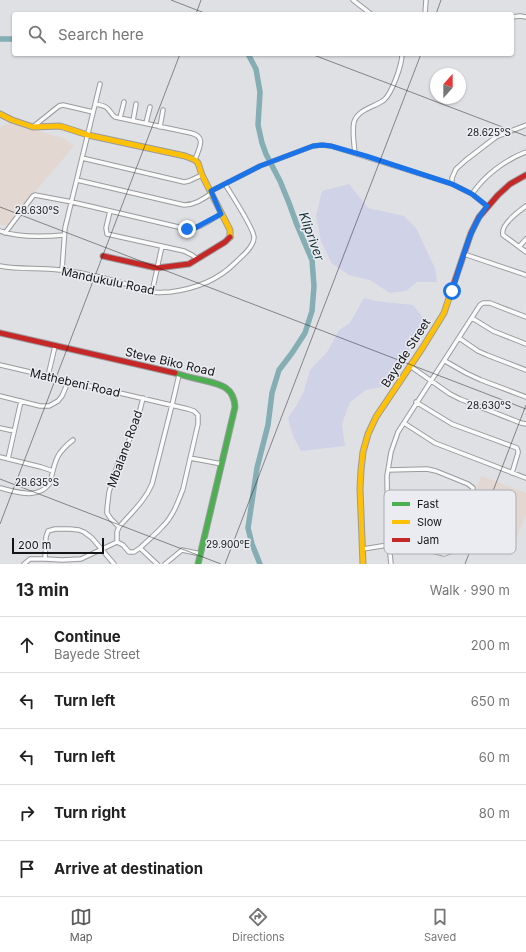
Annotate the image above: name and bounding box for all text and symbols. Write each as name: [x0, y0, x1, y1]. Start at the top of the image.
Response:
search box: [12, 12, 514, 56]
icon: search: [26, 23, 48, 45]
text: Search here: [58, 25, 144, 44]
north arrow: [430, 68, 466, 104]
text: 28.625°S: [467, 126, 511, 138]
text: 28.630°S: [15, 204, 59, 216]
water label: Klipriver: [296, 209, 329, 264]
route end: [178, 220, 196, 238]
street label: Mandukulu Road: [60, 263, 156, 298]
route start: [443, 282, 461, 300]
street label: Bayede Street: [378, 315, 434, 390]
street label: Steve Biko Road: [124, 344, 216, 379]
street label: Mathebeni Road: [28, 365, 122, 400]
text: 28.630°S: [467, 399, 511, 411]
street label: Mbalane Road: [104, 408, 145, 489]
text: 28.635°S: [15, 476, 59, 488]
legend: [384, 490, 516, 554]
text: Fast: [417, 497, 439, 511]
text: Slow: [417, 515, 442, 529]
text: Jam: [417, 533, 439, 547]
scale bar: [12, 536, 104, 555]
text: 200 m: [18, 538, 51, 552]
text: 29.900°E: [206, 538, 250, 550]
text: 13 min: [16, 580, 69, 600]
text: Walk · 990 m: [430, 582, 510, 598]
text: Continue: [54, 627, 121, 646]
icon: ahead: [16, 634, 38, 656]
text: 200 m: [471, 637, 510, 653]
text: Bayede Street: [54, 646, 140, 662]
icon: left: [16, 690, 38, 712]
text: Turn left: [54, 691, 115, 710]
text: 650 m: [471, 693, 510, 709]
icon: left: [16, 746, 38, 768]
text: Turn left: [54, 747, 115, 766]
text: 60 m: [479, 749, 510, 765]
icon: right: [16, 802, 38, 824]
text: Turn right: [54, 803, 126, 822]
text: 80 m: [479, 805, 510, 821]
icon: arrive: [16, 858, 38, 880]
text: Arrive at destination: [54, 859, 203, 878]
tab: Map: [70, 906, 93, 944]
tab: Directions: [232, 906, 285, 944]
tab: Saved: [424, 906, 456, 944]

